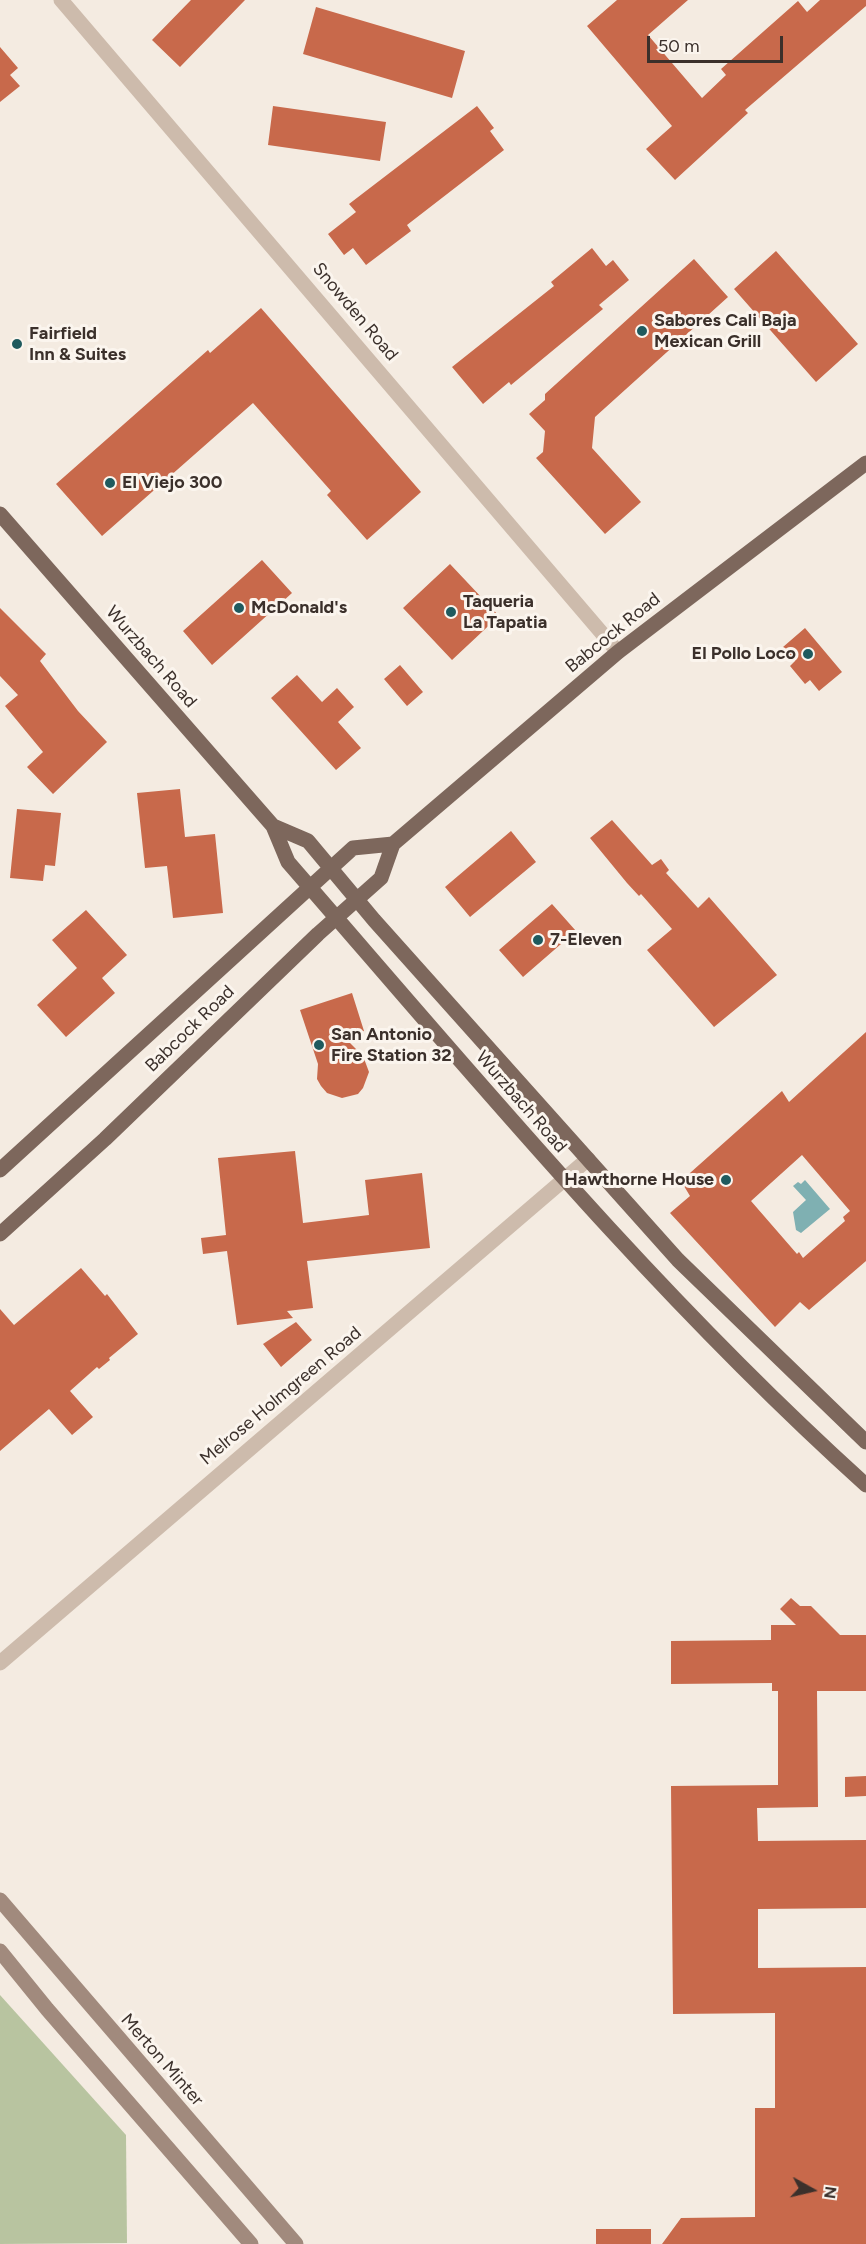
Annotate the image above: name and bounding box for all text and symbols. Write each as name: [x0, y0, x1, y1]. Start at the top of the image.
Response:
scale bar: [650, 24, 786, 62]
text: 50 m: [658, 35, 700, 57]
street label: Snowden Road: [308, 259, 402, 365]
place label: Sabores Cali Baja Mexican Grill: [654, 310, 797, 352]
place label: Fairfield Inn & Suites: [29, 323, 126, 366]
marker: Sabores Cali Baja Mexican Grill: [635, 324, 649, 338]
marker: Fairfield Inn & Suites: [10, 337, 24, 351]
place label: El Viejo 300: [122, 472, 222, 494]
marker: El Viejo 300: [103, 476, 117, 490]
street label: Babcock Road: [561, 588, 665, 678]
place label: Taqueria La Tapatia: [463, 591, 547, 634]
place label: McDonald's: [251, 597, 347, 619]
marker: McDonald's: [232, 601, 246, 615]
street label: Wurzbach Road: [101, 602, 201, 712]
marker: Taqueria La Tapatia: [444, 605, 458, 619]
place label: El Pollo Loco: [692, 643, 796, 665]
marker: El Pollo Loco: [801, 647, 815, 661]
place label: 7-Eleven: [550, 929, 622, 951]
marker: 7-Eleven: [531, 933, 545, 947]
street label: Babcock Road: [141, 981, 239, 1077]
place label: San Antonio Fire Station 32: [331, 1024, 452, 1066]
marker: San Antonio Fire Station 32: [312, 1038, 326, 1052]
street label: Wurzbach Road: [471, 1047, 571, 1157]
place label: Hawthorne House: [564, 1169, 714, 1191]
marker: Hawthorne House: [719, 1173, 733, 1187]
street label: Melrose Holmgreen Road: [196, 1322, 366, 1470]
street label: Merton Minter: [116, 2010, 208, 2110]
north arrow: [782, 2160, 842, 2220]
text: N: [820, 2185, 841, 2200]

